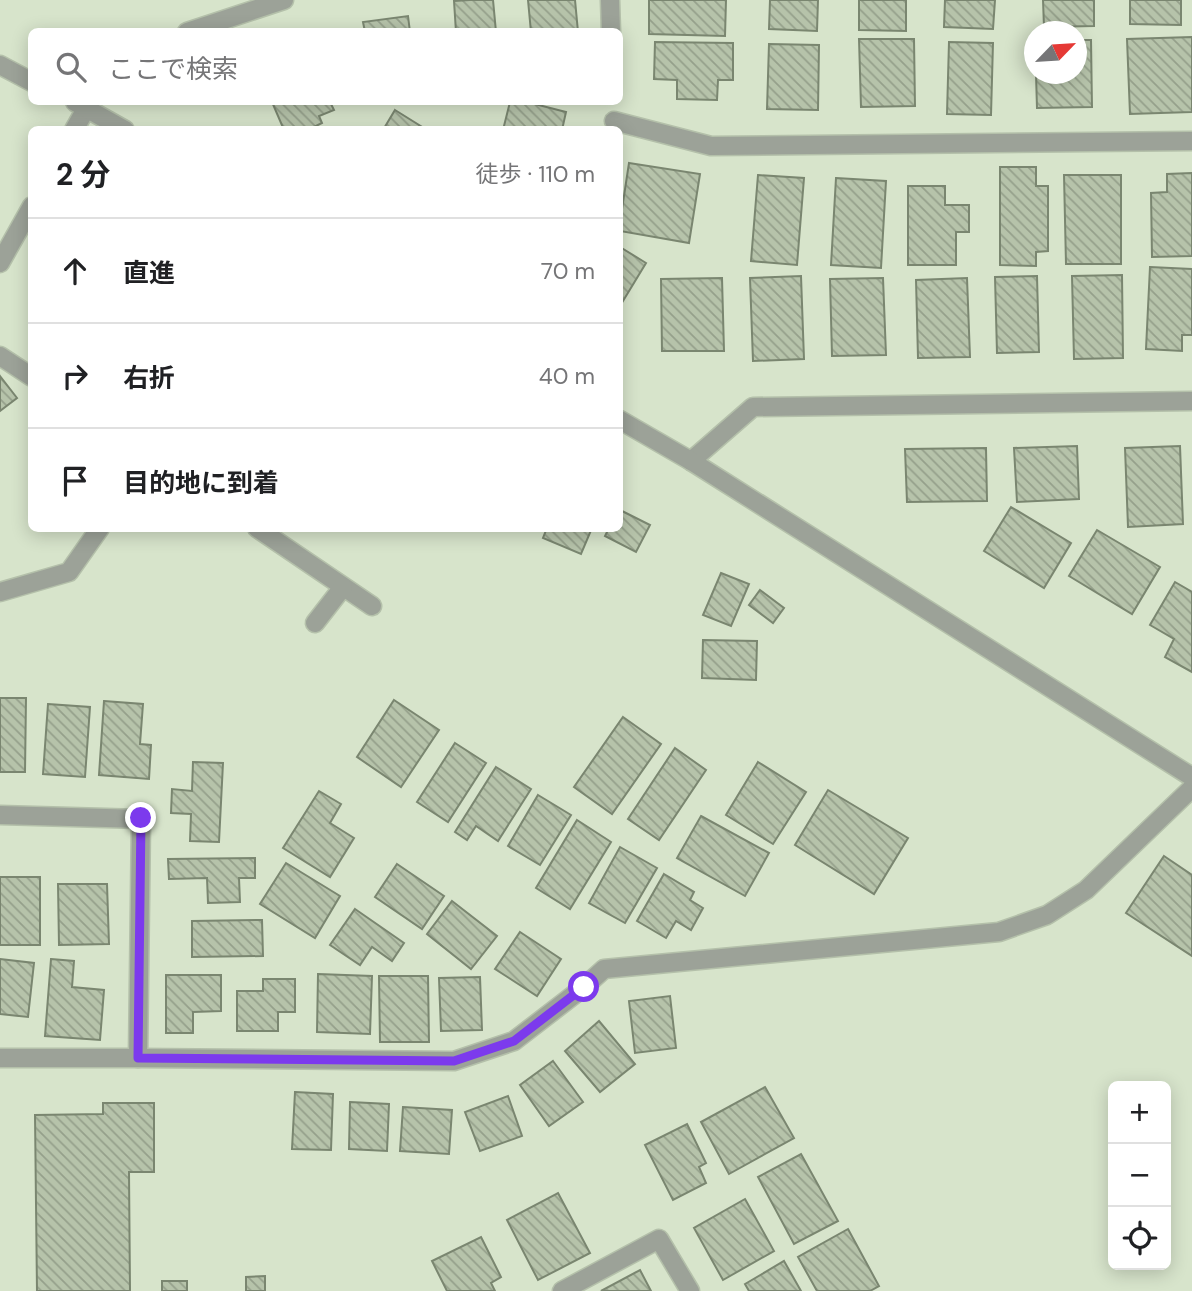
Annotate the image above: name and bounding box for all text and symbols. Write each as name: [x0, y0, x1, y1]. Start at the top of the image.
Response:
north arrow: [1024, 21, 1087, 84]
search box: [28, 28, 623, 105]
icon: search: [52, 48, 90, 86]
text: ここで検索: [108, 52, 238, 86]
text: 2 分: [56, 155, 110, 194]
text: 徒歩 · 110 m: [476, 159, 595, 189]
icon: ahead: [56, 252, 94, 290]
text: 直進: [123, 256, 175, 290]
text: 70 m: [541, 256, 595, 286]
icon: right: [56, 357, 94, 395]
text: 右折: [123, 361, 175, 395]
text: 40 m: [539, 361, 595, 391]
icon: arrive: [56, 462, 94, 500]
text: 目的地に到着: [123, 466, 279, 500]
route end: [125, 802, 156, 833]
route start: [568, 971, 599, 1002]
map controls: [1108, 1081, 1171, 1270]
button: +: [1108, 1081, 1171, 1144]
button: −: [1108, 1144, 1171, 1207]
button: locate: [1108, 1207, 1171, 1270]

